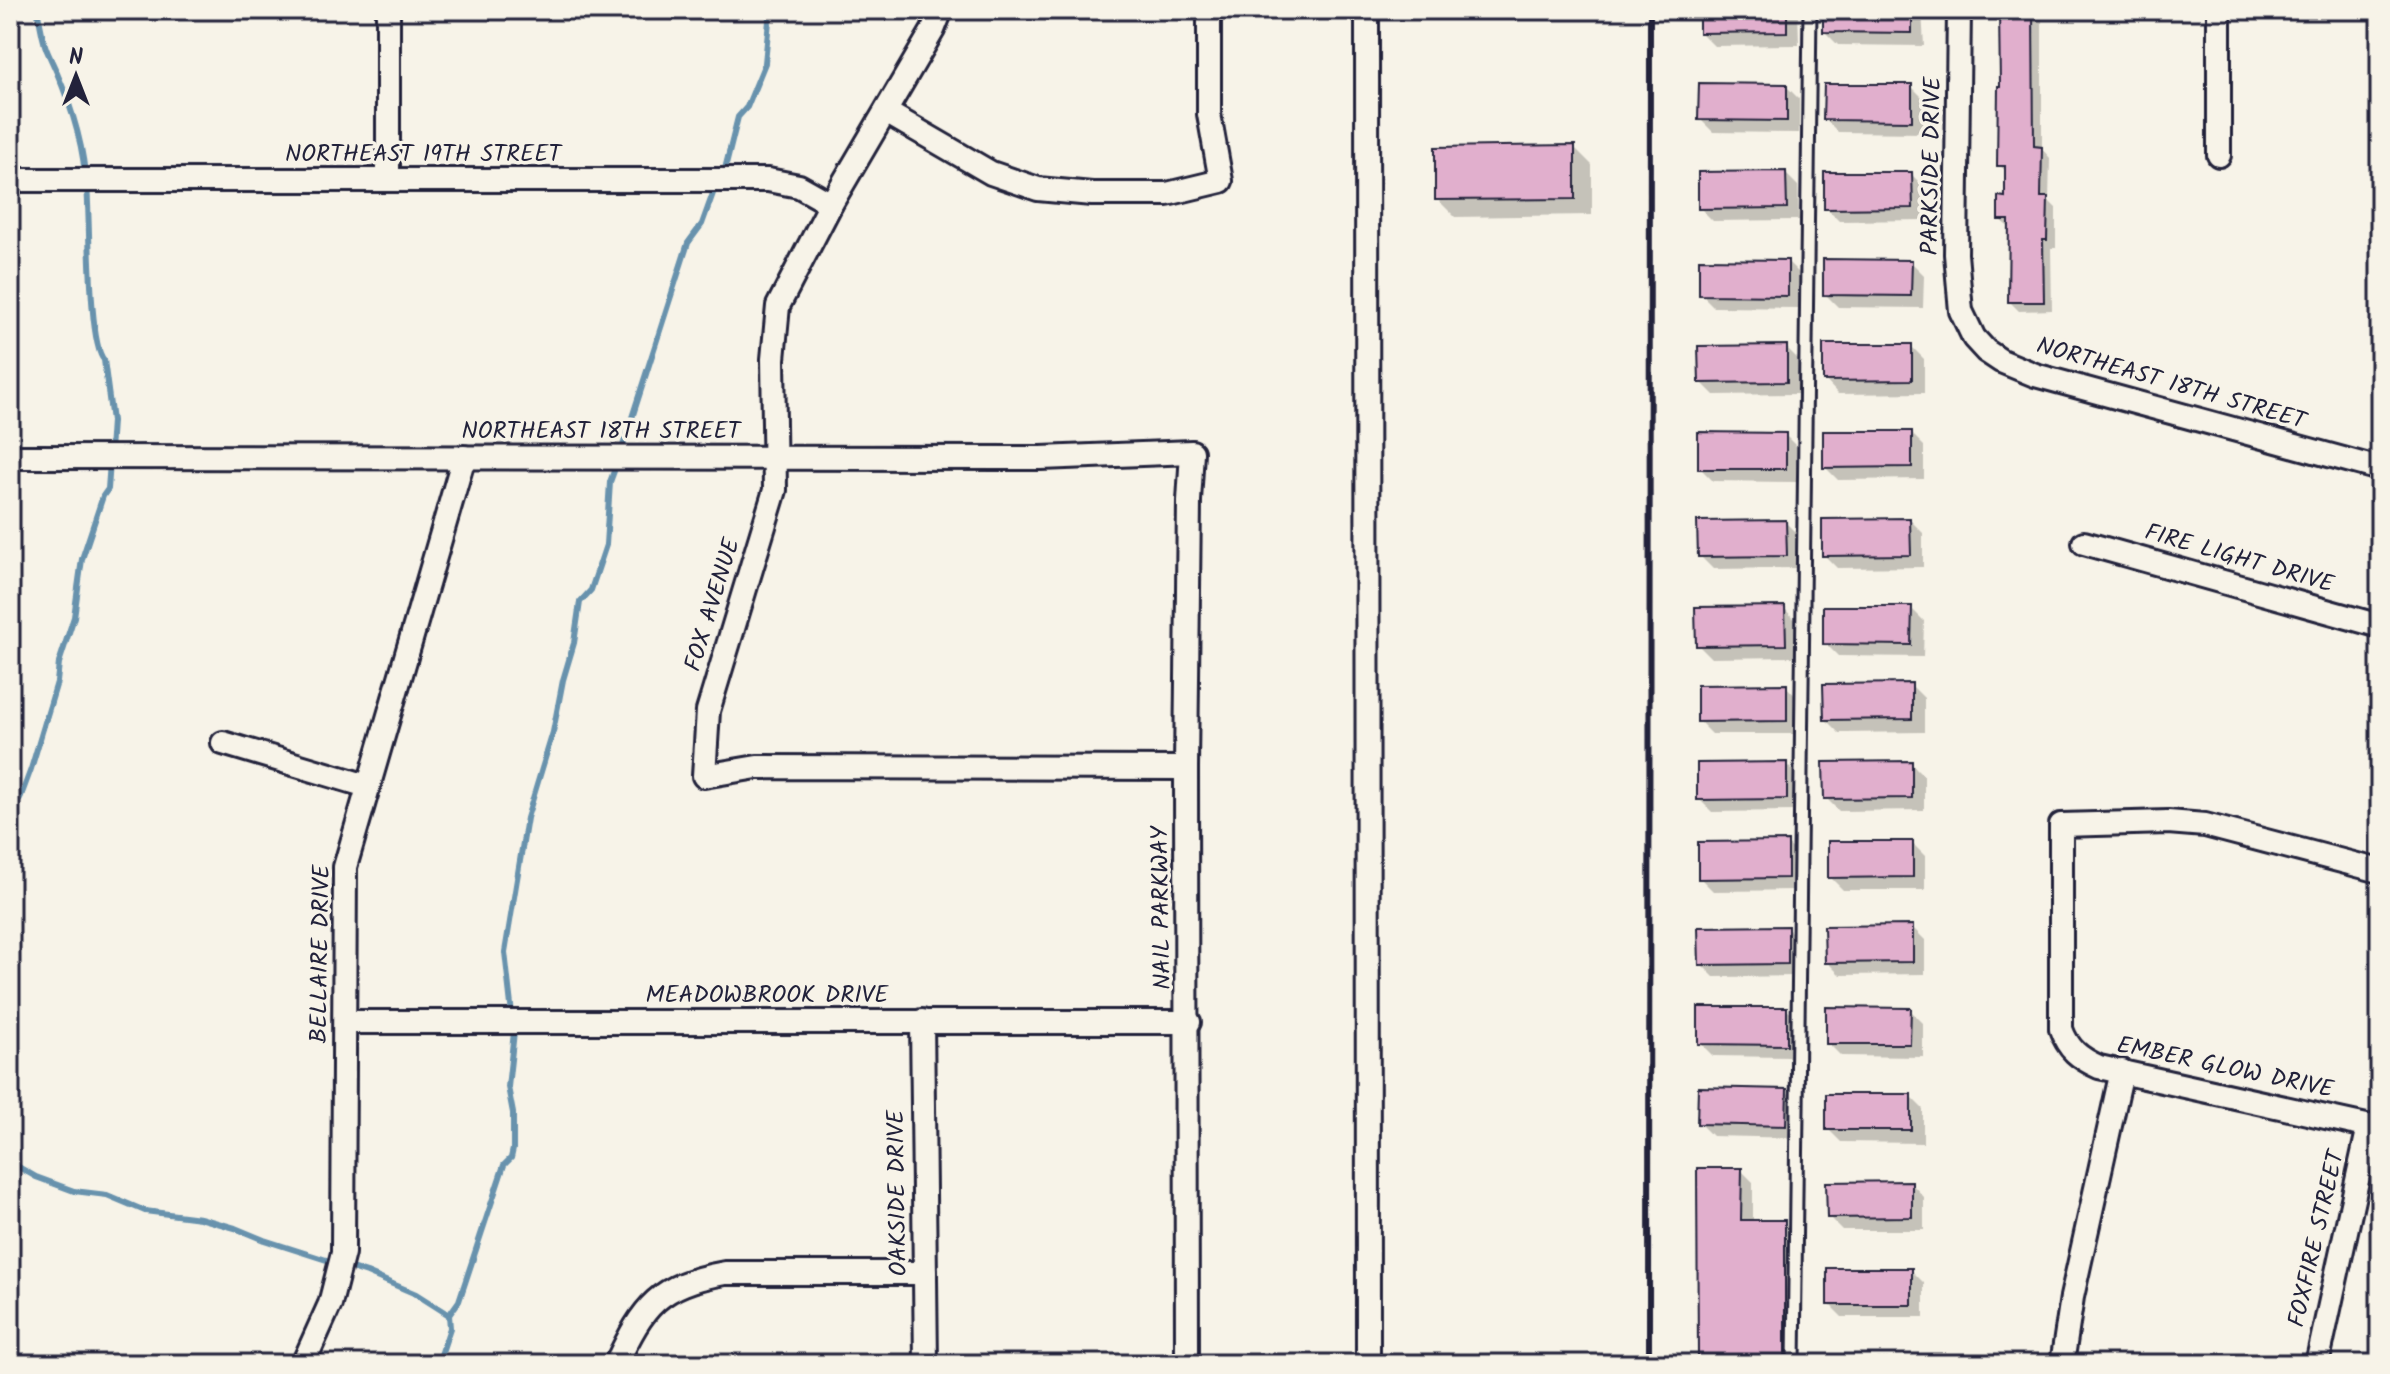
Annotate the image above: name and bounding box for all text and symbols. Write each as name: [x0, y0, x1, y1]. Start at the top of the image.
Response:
north arrow: [36, 36, 116, 116]
text: N: [69, 41, 83, 76]
street label: PARKSIDE DRIVE: [1911, 75, 1953, 256]
street label: NORTHEAST 19TH STREET: [285, 135, 563, 174]
street label: NORTHEAST 18TH STREET: [2032, 327, 2312, 442]
street label: NORTHEAST 18TH STREET: [462, 412, 743, 451]
street label: FIRE LIGHT DRIVE: [2140, 513, 2339, 605]
street label: FOX AVENUE: [674, 532, 752, 677]
street label: NAIL PARKWAY: [1141, 824, 1183, 990]
street label: BELLAIRE DRIVE: [300, 863, 342, 1044]
street label: MEADOWBROOK DRIVE: [646, 976, 889, 1015]
street label: EMBER GLOW DRIVE: [2113, 1026, 2338, 1110]
street label: OAKSIDE DRIVE: [877, 1108, 919, 1277]
street label: FOXFIRE STREET: [2278, 1145, 2357, 1331]

